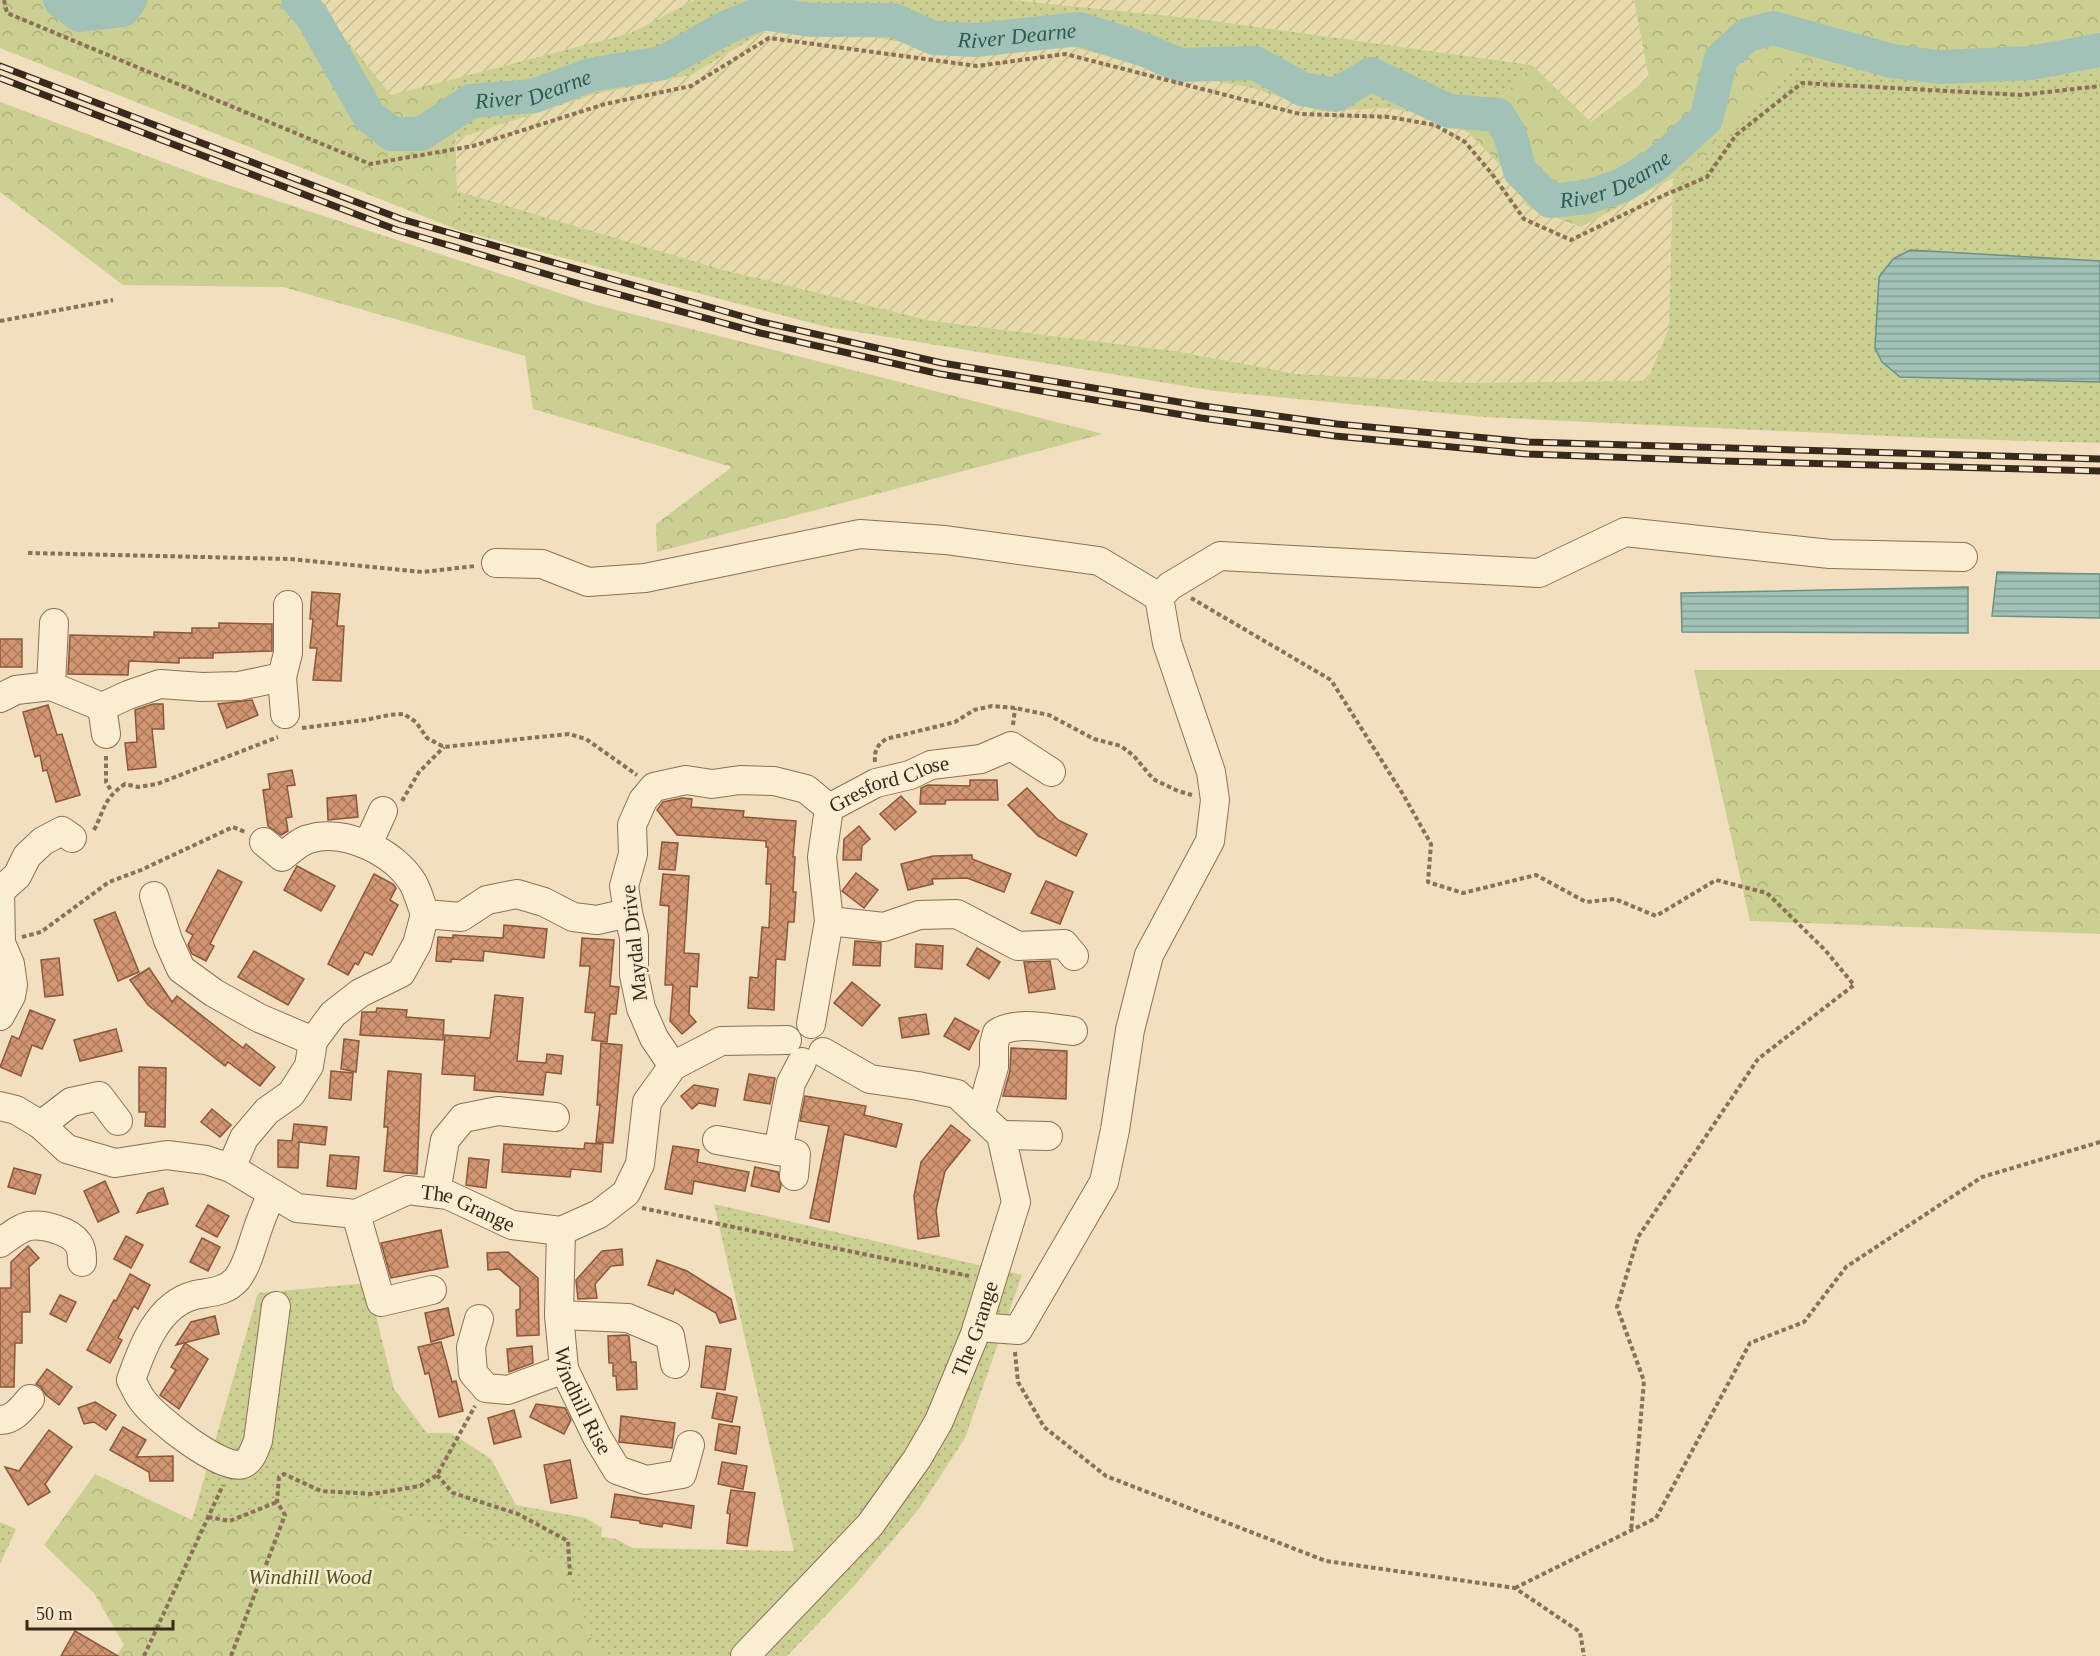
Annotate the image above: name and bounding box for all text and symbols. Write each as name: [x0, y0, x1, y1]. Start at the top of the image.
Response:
water label: River Dearne: [956, 17, 1078, 53]
water label: River Dearne: [473, 64, 595, 114]
water label: River Dearne: [1557, 146, 1676, 213]
street label: Gresford Close: [825, 751, 950, 818]
street label: Maydal Drive: [616, 883, 652, 1003]
street label: The Grange: [420, 1180, 519, 1237]
street label: The Grange: [947, 1278, 1003, 1380]
street label: Windhill Rise: [550, 1345, 617, 1459]
park label: Windhill Wood: [248, 1565, 372, 1589]
scale bar: [27, 1593, 172, 1631]
text: 50 m: [36, 1604, 73, 1624]

